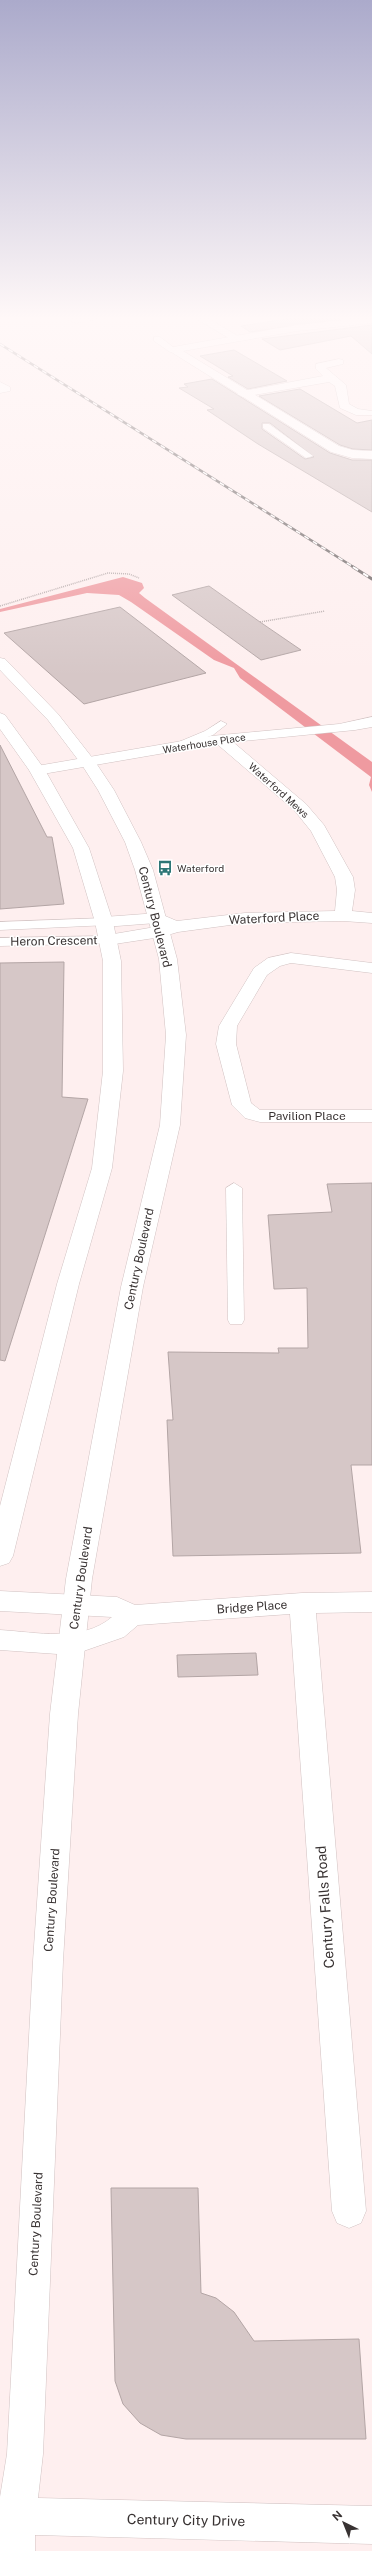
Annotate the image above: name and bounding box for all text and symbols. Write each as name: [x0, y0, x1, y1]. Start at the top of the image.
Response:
street label: Waterhouse Place: [162, 730, 247, 755]
street label: Waterford Mews: [246, 760, 312, 820]
bus stop icon: Waterford: [156, 859, 174, 877]
place label: Waterford: [177, 862, 224, 874]
street label: Century Boulevard: [136, 865, 174, 969]
street label: Waterford Place: [228, 909, 320, 927]
street label: Heron Crescent: [10, 933, 98, 949]
street label: Pavilion Place: [268, 1109, 346, 1123]
street label: Century Boulevard: [121, 1207, 157, 1311]
street label: Century Boulevard: [67, 1526, 95, 1630]
street label: Bridge Place: [216, 1598, 288, 1616]
street label: Century Falls Road: [313, 1845, 337, 1969]
street label: Century Boulevard: [41, 1848, 63, 1952]
street label: Century Boulevard: [26, 2172, 46, 2276]
north arrow: [324, 2503, 364, 2543]
text: N: [330, 2508, 344, 2523]
street label: Century City Drive: [127, 2511, 245, 2529]

